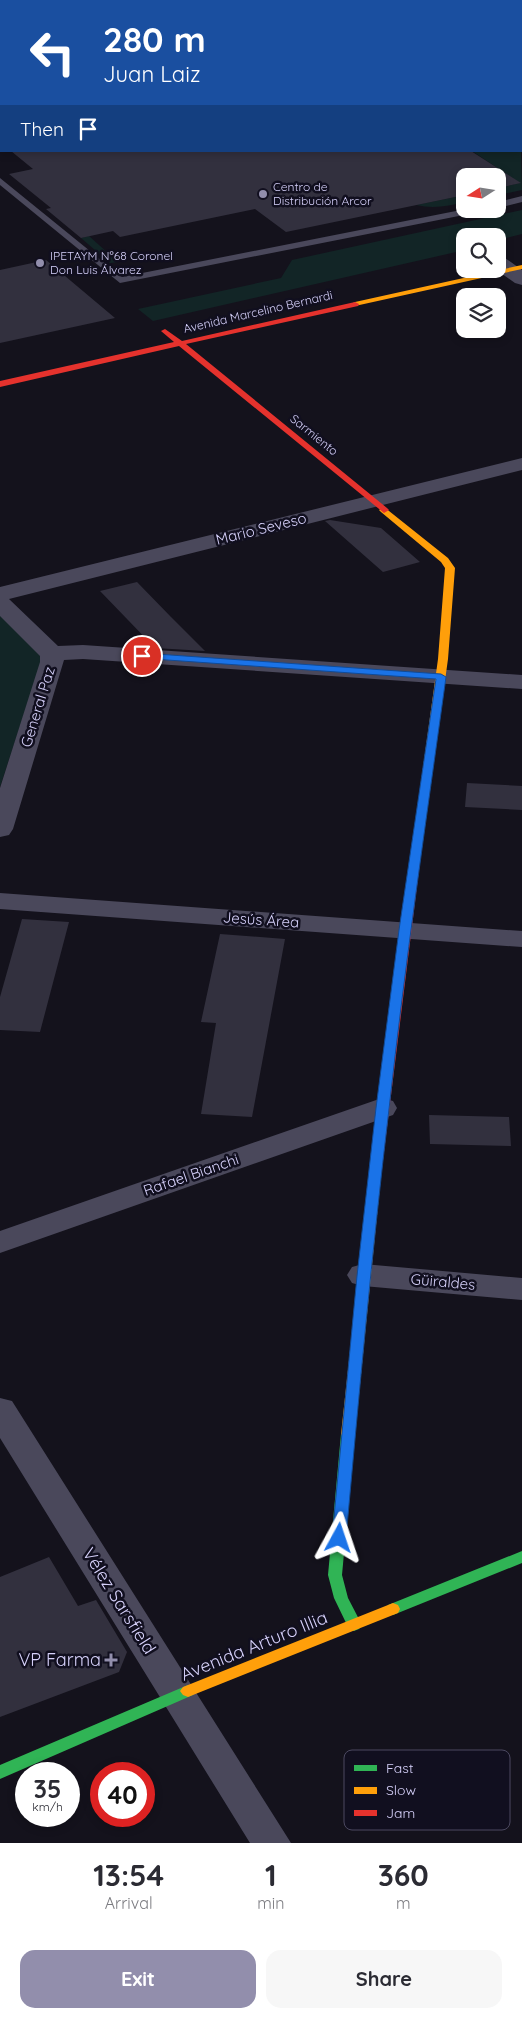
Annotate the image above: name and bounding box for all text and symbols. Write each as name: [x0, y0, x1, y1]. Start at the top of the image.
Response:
text: 280 m: [103, 17, 206, 61]
icon: left: [20, 20, 85, 85]
text: Juan Laiz: [103, 60, 200, 88]
icon: arrive: [74, 115, 102, 143]
text: Then: [20, 117, 64, 141]
north arrow: [456, 168, 506, 218]
map controls: [456, 168, 506, 338]
place label: Centro de Distribución Arcor: [273, 179, 372, 208]
marker: Centro de Distribución Arcor: [257, 188, 269, 200]
button: search: [456, 228, 506, 278]
place label: IPETAYM Nº68 Coronel Don Luis Álvarez: [50, 248, 173, 277]
marker: IPETAYM Nº68 Coronel Don Luis Álvarez: [34, 257, 46, 269]
street label: Avenida Marcelino Bernardi: [182, 287, 334, 336]
button: layers: [456, 288, 506, 338]
street label: Sarmiento: [287, 411, 341, 458]
street label: Mario Seveso: [214, 508, 308, 549]
pin: [121, 635, 163, 677]
icon: arrive: [128, 642, 156, 670]
street label: General Paz: [16, 664, 59, 750]
street label: Jesús Área: [222, 907, 300, 932]
street label: Rafael Bianchi: [140, 1149, 241, 1200]
street label: Güiraldes: [410, 1269, 476, 1294]
position arrow: [312, 1511, 364, 1563]
street label: Vélez Sarsfield: [78, 1543, 161, 1658]
street label: Avenida Arturo Illia: [177, 1606, 331, 1686]
place label: VP Farma: [18, 1648, 101, 1671]
marker: VP Farma: [105, 1654, 117, 1666]
legend: [344, 1750, 510, 1830]
text: Fast: [386, 1759, 414, 1777]
speed limit sign: 40: [90, 1762, 155, 1827]
text: 35: [34, 1773, 61, 1804]
text: Slow: [386, 1781, 416, 1799]
text: km/h: [32, 1799, 63, 1814]
text: Jam: [386, 1804, 415, 1822]
text: 13:54: [93, 1856, 164, 1894]
text: 1: [265, 1856, 277, 1894]
text: 360: [378, 1856, 429, 1894]
text: Arrival: [105, 1893, 153, 1913]
text: min: [257, 1893, 285, 1913]
text: m: [396, 1893, 411, 1913]
button: Exit: [20, 1950, 256, 2008]
button: Share: [266, 1950, 502, 2008]

